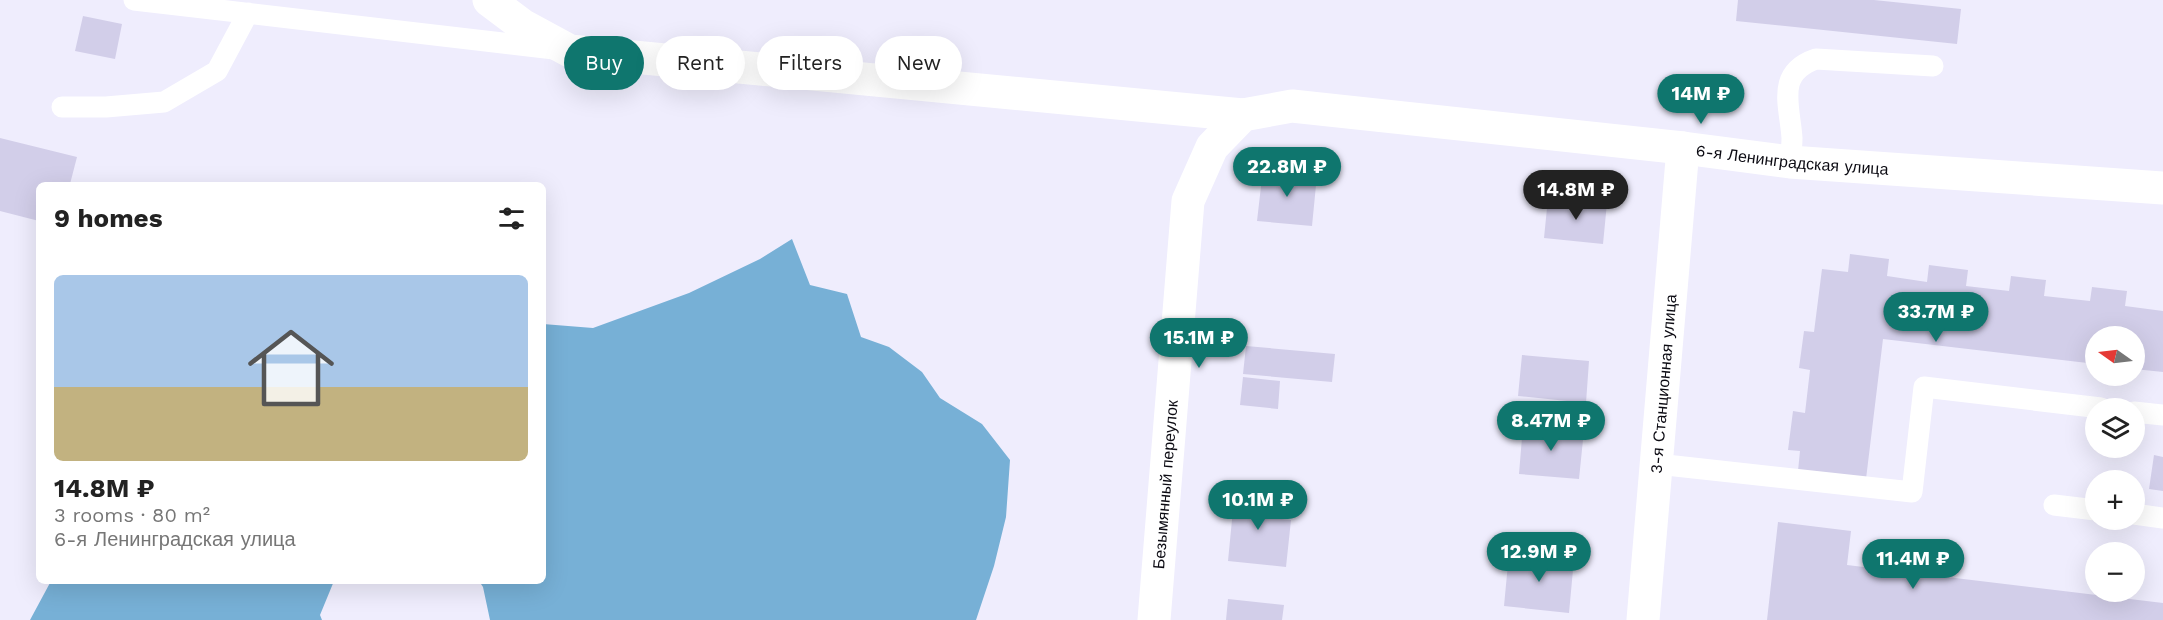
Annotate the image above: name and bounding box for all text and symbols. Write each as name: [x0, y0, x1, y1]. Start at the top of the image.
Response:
chip: Buy: [564, 36, 644, 90]
chip: Rent: [656, 36, 745, 90]
chip: Filters: [757, 36, 863, 90]
chip: New: [875, 36, 962, 90]
pin: 14M ₽: [1659, 74, 1743, 125]
text: 14M ₽: [1671, 81, 1731, 105]
street label: 6-я Ленинградская улица: [1695, 140, 1889, 178]
pin: 22.8M ₽: [1232, 147, 1342, 198]
text: 22.8M ₽: [1247, 154, 1327, 178]
pin: 14.8M ₽: [1521, 170, 1631, 221]
text: 14.8M ₽: [1537, 177, 1615, 201]
icon: filters: [495, 202, 528, 235]
text: 9 homes: [54, 203, 163, 233]
pin: 33.7M ₽: [1881, 292, 1991, 343]
street label: 3-я Станционная улица: [1646, 293, 1680, 474]
text: 33.7M ₽: [1897, 299, 1975, 323]
icon: home: [237, 314, 345, 422]
pin: 15.1M ₽: [1144, 318, 1254, 369]
text: 15.1M ₽: [1164, 325, 1234, 349]
north arrow: [2085, 326, 2145, 386]
map controls: [2085, 326, 2145, 602]
street label: Безымянный переулок: [1149, 398, 1181, 570]
button: layers: [2085, 398, 2145, 458]
pin: 8.47M ₽: [1496, 401, 1606, 452]
text: 8.47M ₽: [1511, 408, 1591, 432]
button: +: [2085, 470, 2145, 530]
text: 14.8M ₽: [54, 473, 155, 503]
pin: 10.1M ₽: [1203, 480, 1313, 531]
text: 10.1M ₽: [1222, 487, 1294, 511]
text: 3 rooms · 80 m²: [54, 503, 210, 527]
text: 6-я Ленинградская улица: [54, 527, 296, 551]
pin: 12.9M ₽: [1484, 532, 1594, 583]
text: 12.9M ₽: [1501, 539, 1577, 563]
pin: 11.4M ₽: [1858, 539, 1968, 590]
button: −: [2085, 542, 2145, 602]
text: 11.4M ₽: [1876, 546, 1950, 570]

